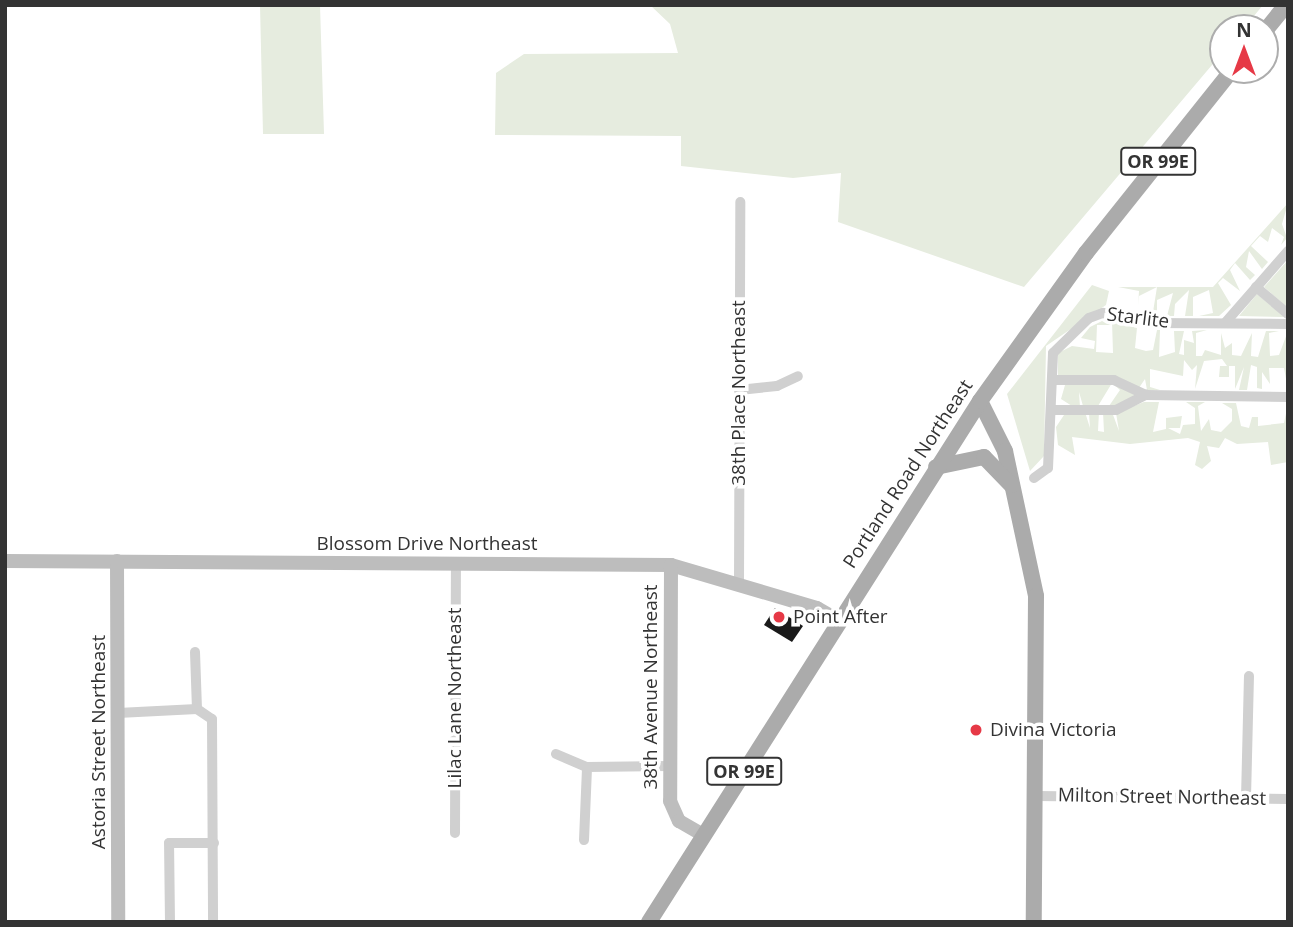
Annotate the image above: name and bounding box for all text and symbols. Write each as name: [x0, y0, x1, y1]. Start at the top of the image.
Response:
north arrow: [1209, 14, 1279, 84]
text: N: [1236, 17, 1252, 43]
road number: OR 99E: [1120, 146, 1196, 176]
street label: 38th Place Northeast: [728, 300, 750, 486]
street label: Starlite: [1106, 303, 1170, 333]
street label: Portland Road Northeast: [838, 375, 978, 573]
street label: Blossom Drive Northeast: [317, 533, 537, 555]
street label: 38th Avenue Northeast: [640, 584, 662, 790]
place label: Point After: [793, 606, 888, 628]
street label: Lilac Lane Northeast: [444, 608, 466, 788]
marker: Point After: [771, 609, 787, 625]
street label: Astoria Street Northeast: [88, 635, 110, 849]
place label: Divina Victoria: [990, 719, 1117, 741]
marker: Divina Victoria: [968, 722, 984, 738]
road number: OR 99E: [706, 756, 782, 786]
street label: Milton Street Northeast: [1058, 784, 1266, 810]

